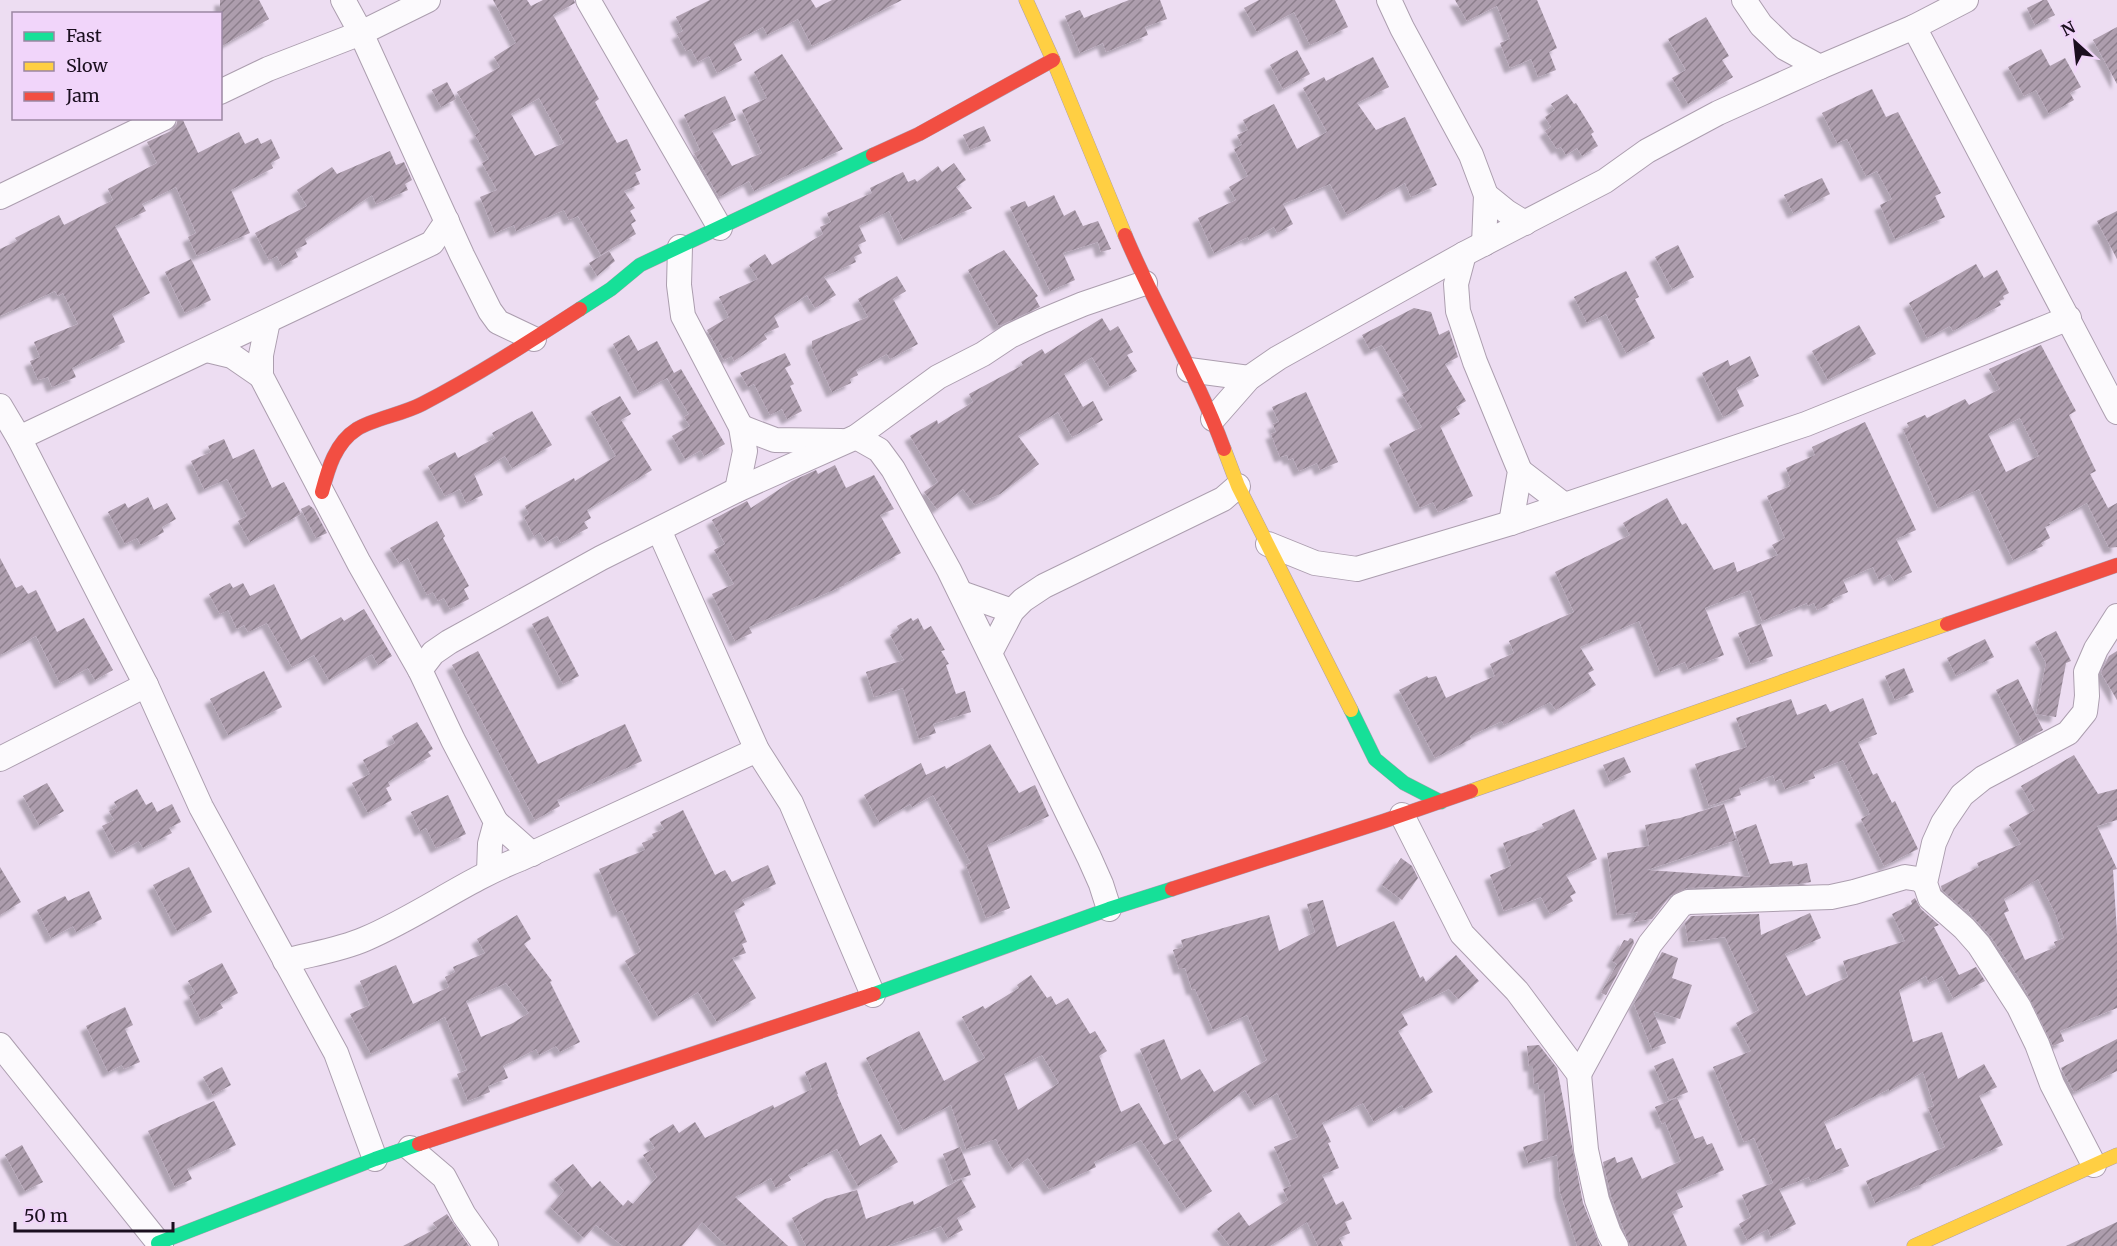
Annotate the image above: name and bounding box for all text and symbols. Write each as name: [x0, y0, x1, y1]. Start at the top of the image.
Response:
legend: [12, 12, 222, 120]
north arrow: [2045, 12, 2105, 72]
text: N: [2058, 17, 2079, 40]
text: Fast: [66, 24, 102, 47]
text: Slow: [66, 54, 109, 77]
text: Jam: [65, 84, 100, 107]
scale bar: [15, 1195, 172, 1233]
text: 50 m: [24, 1204, 68, 1227]

